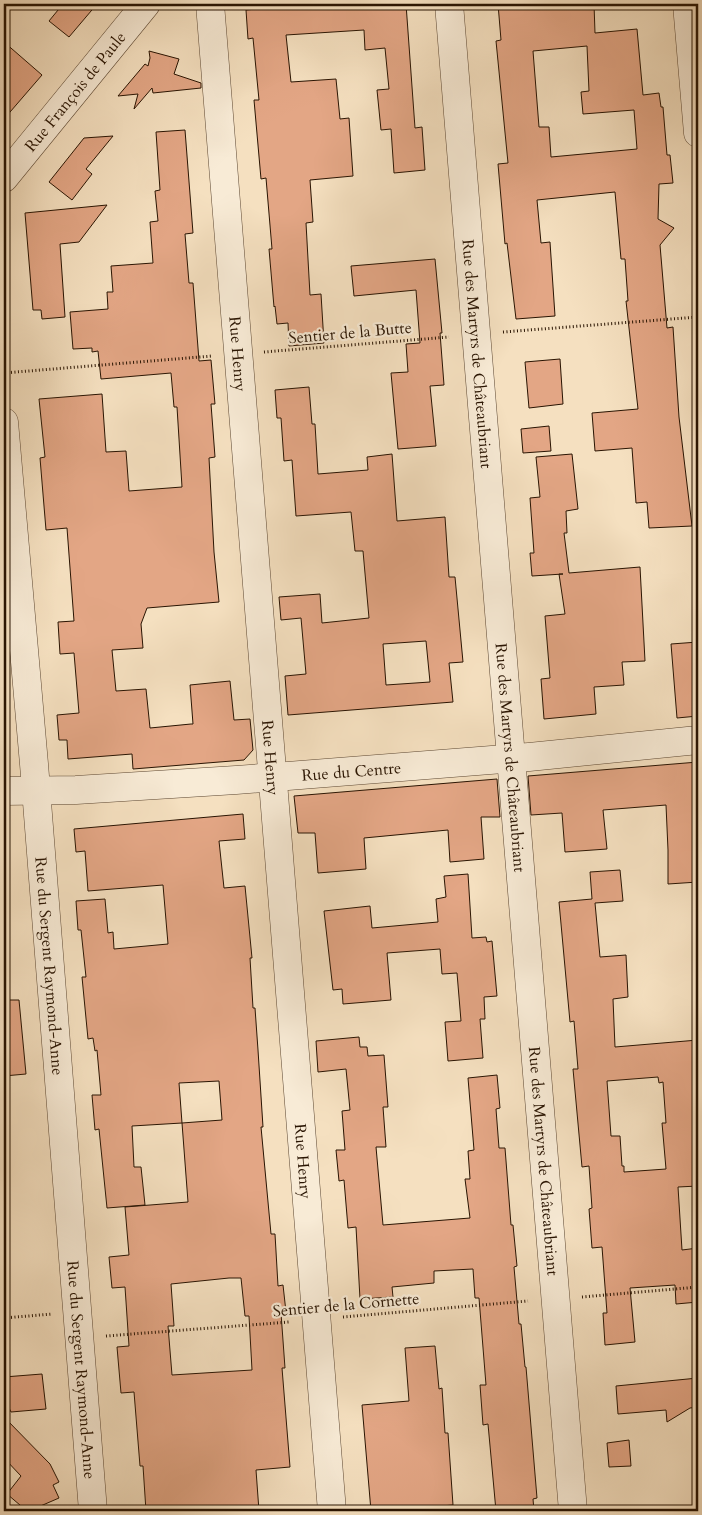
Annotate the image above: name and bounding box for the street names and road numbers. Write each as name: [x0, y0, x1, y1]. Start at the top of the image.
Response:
street label: Rue François de Paule: [20, 27, 131, 157]
street label: Rue des Martyrs de Châteaubriant: [456, 238, 497, 469]
street label: Rue Henry: [223, 315, 251, 393]
street label: Sentier de la Butte: [288, 317, 413, 349]
street label: Rue des Martyrs de Châteaubriant: [490, 642, 530, 873]
street label: Rue Henry: [256, 719, 284, 797]
street label: Rue du Centre: [301, 757, 402, 787]
street label: Rue du Sergent Raymond-Anne: [29, 856, 69, 1076]
street label: Rue des Martyrs de Châteaubriant: [523, 1046, 564, 1277]
street label: Rue Henry: [289, 1123, 317, 1200]
street label: Rue du Sergent Raymond-Anne: [61, 1260, 100, 1480]
street label: Sentier de la Cornette: [272, 1288, 420, 1322]

